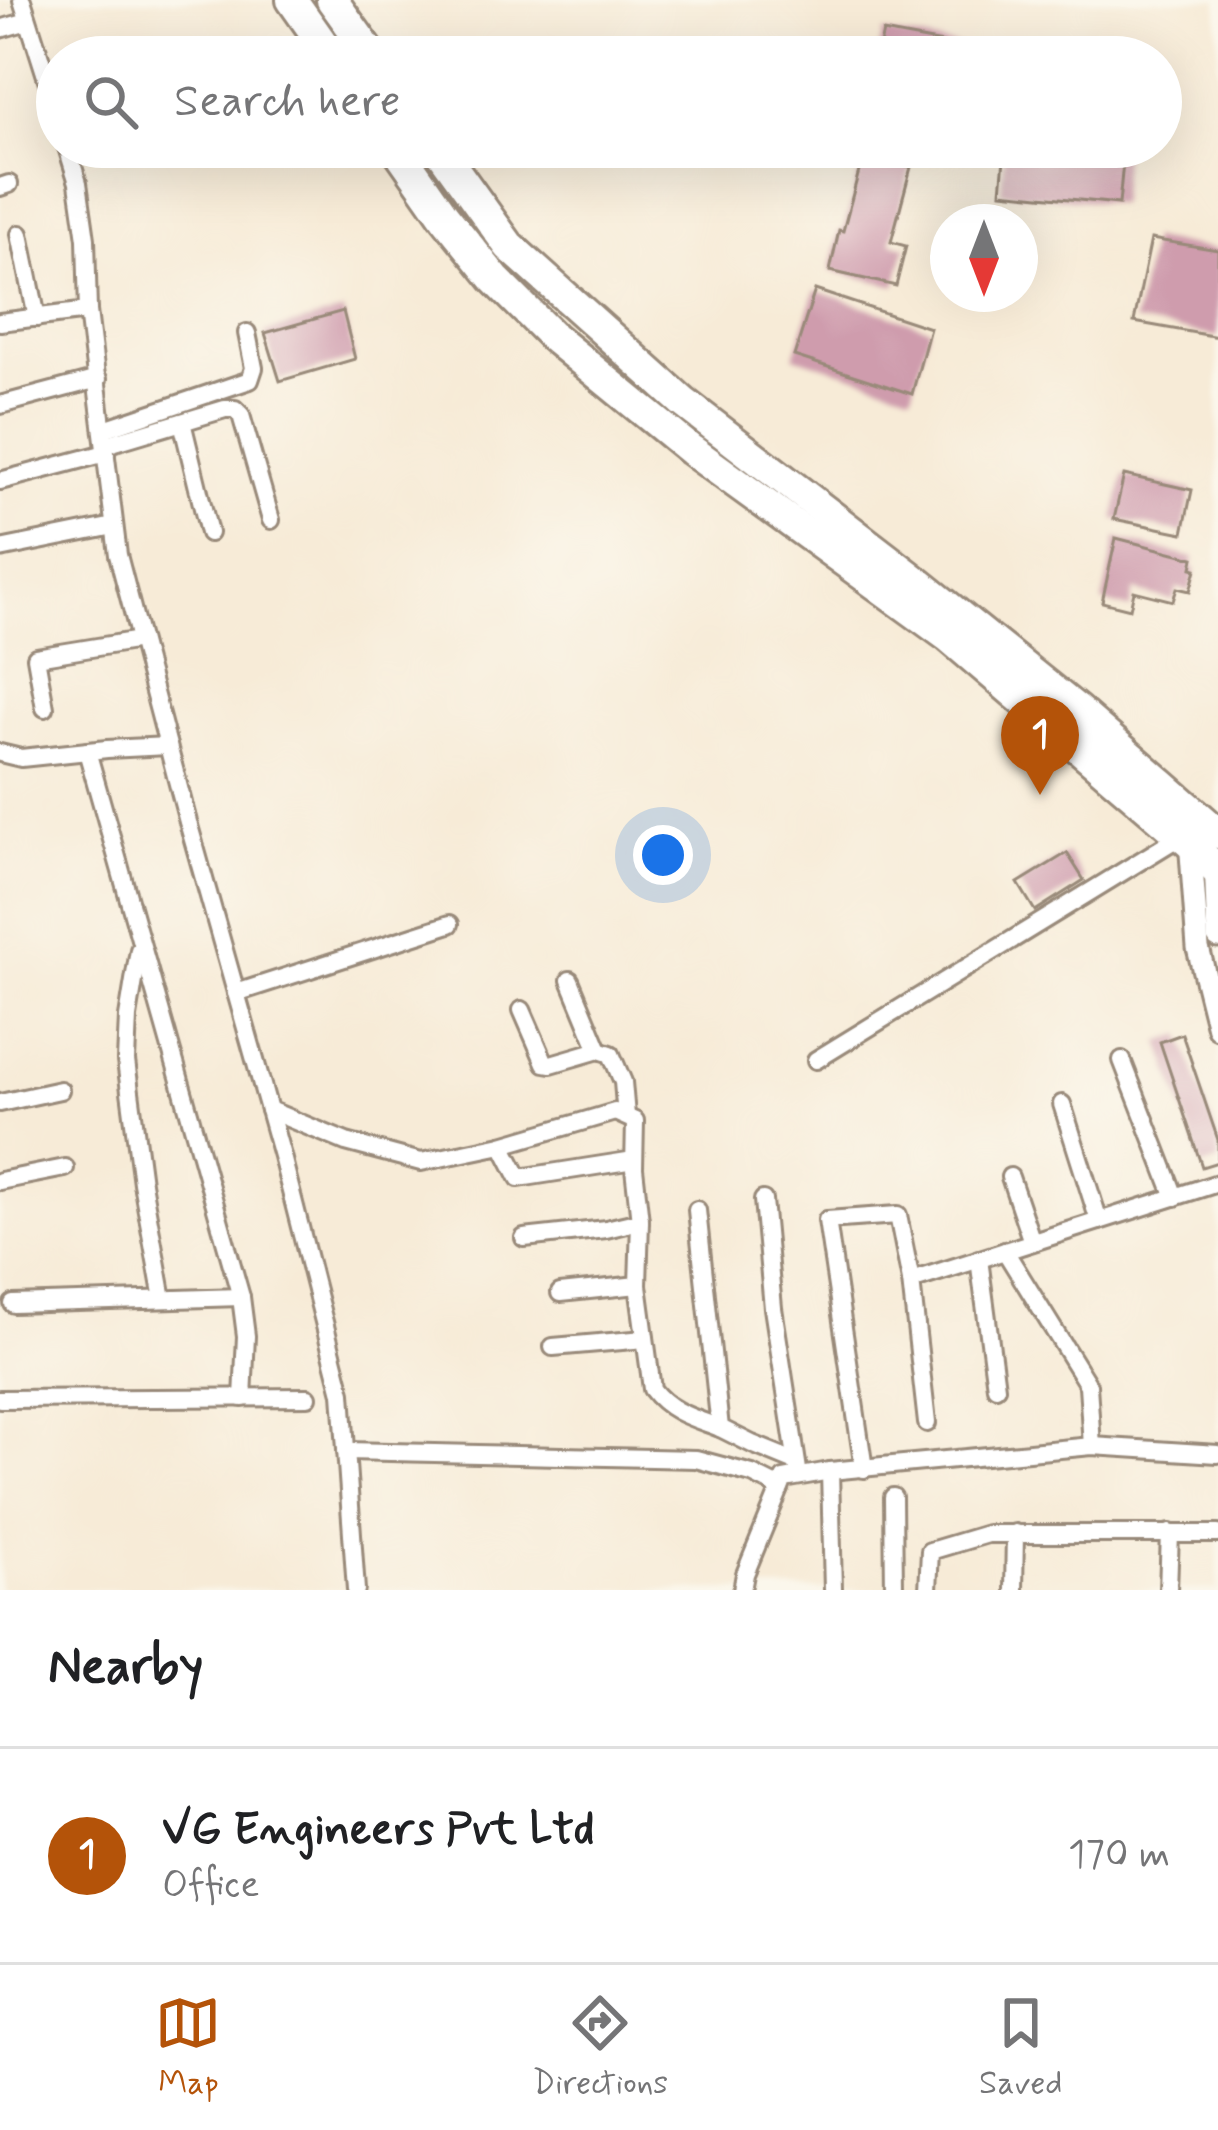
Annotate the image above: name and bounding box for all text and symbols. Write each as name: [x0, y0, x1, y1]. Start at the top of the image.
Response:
search box: [36, 36, 1182, 168]
icon: search: [78, 69, 144, 135]
text: Search here: [174, 73, 401, 132]
north arrow: [930, 204, 1038, 312]
pin: 1: [1001, 696, 1079, 795]
your location: [633, 825, 693, 885]
text: Nearby: [48, 1635, 203, 1701]
text: VG Engineers Pvt Ltd: [162, 1801, 594, 1860]
text: 1: [78, 1830, 96, 1881]
text: 170 m: [1068, 1830, 1170, 1881]
text: Office: [162, 1860, 259, 1911]
tab: Map: [155, 1990, 221, 2106]
tab: Directions: [532, 1990, 668, 2106]
tab: Saved: [979, 1990, 1063, 2106]

